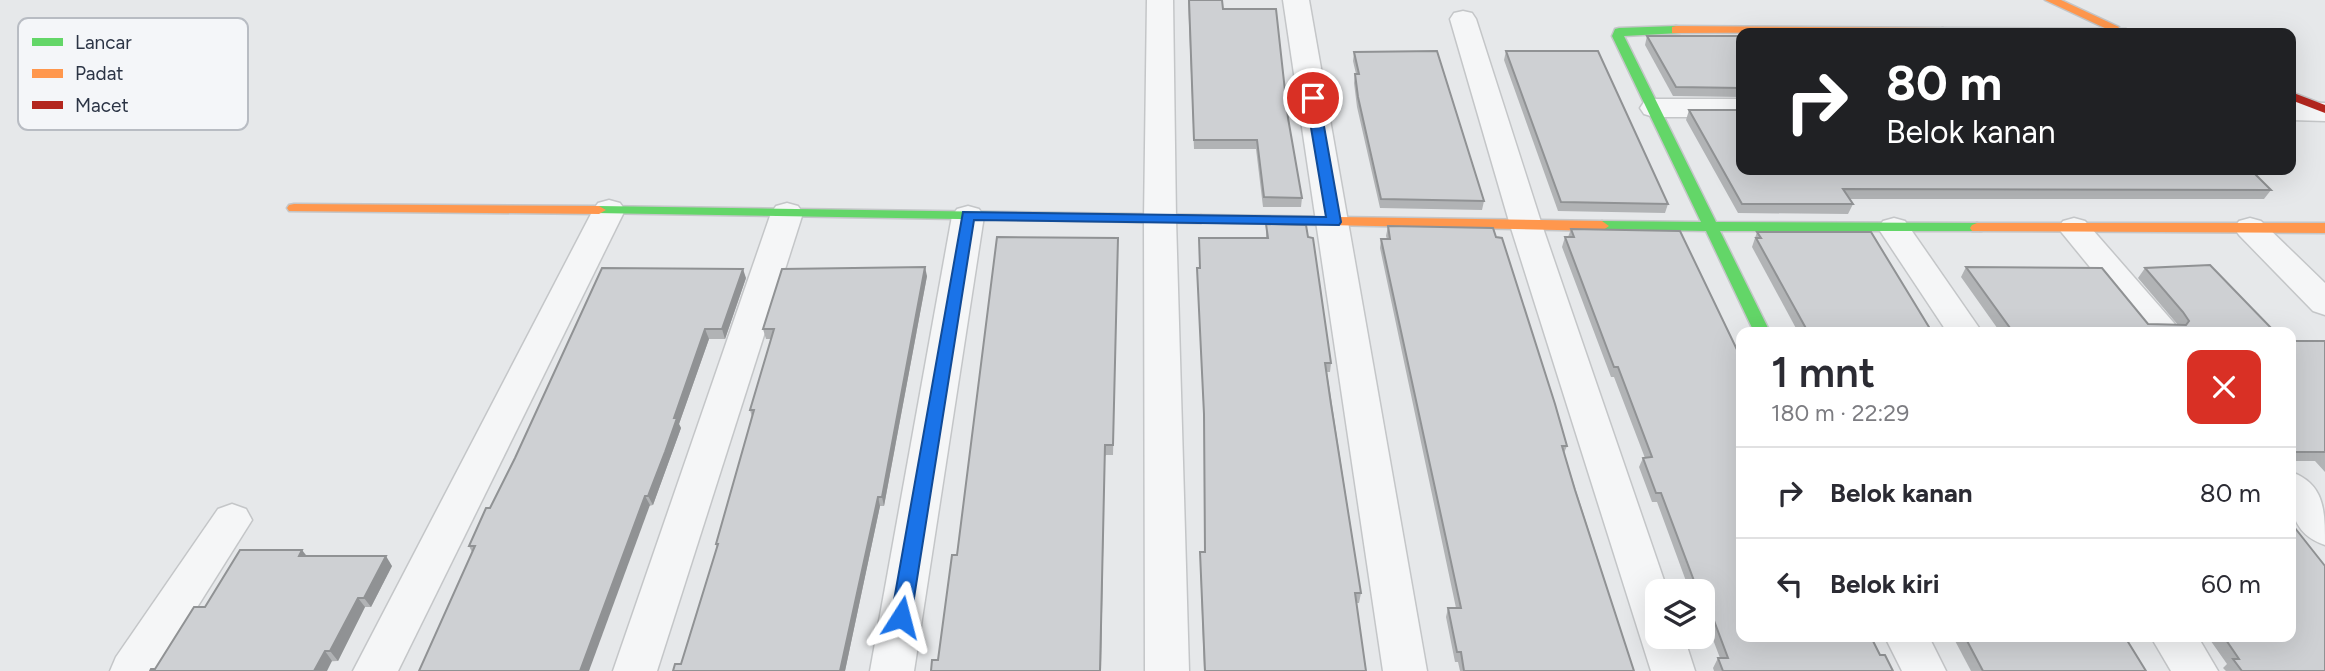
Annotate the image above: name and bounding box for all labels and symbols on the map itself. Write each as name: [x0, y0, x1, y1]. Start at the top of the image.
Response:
legend: [18, 18, 248, 130]
text: Lancar: [75, 31, 132, 54]
text: Padat: [75, 62, 124, 85]
pin: [1283, 68, 1343, 128]
text: Macet: [75, 94, 129, 117]
position arrow: [864, 580, 938, 654]

